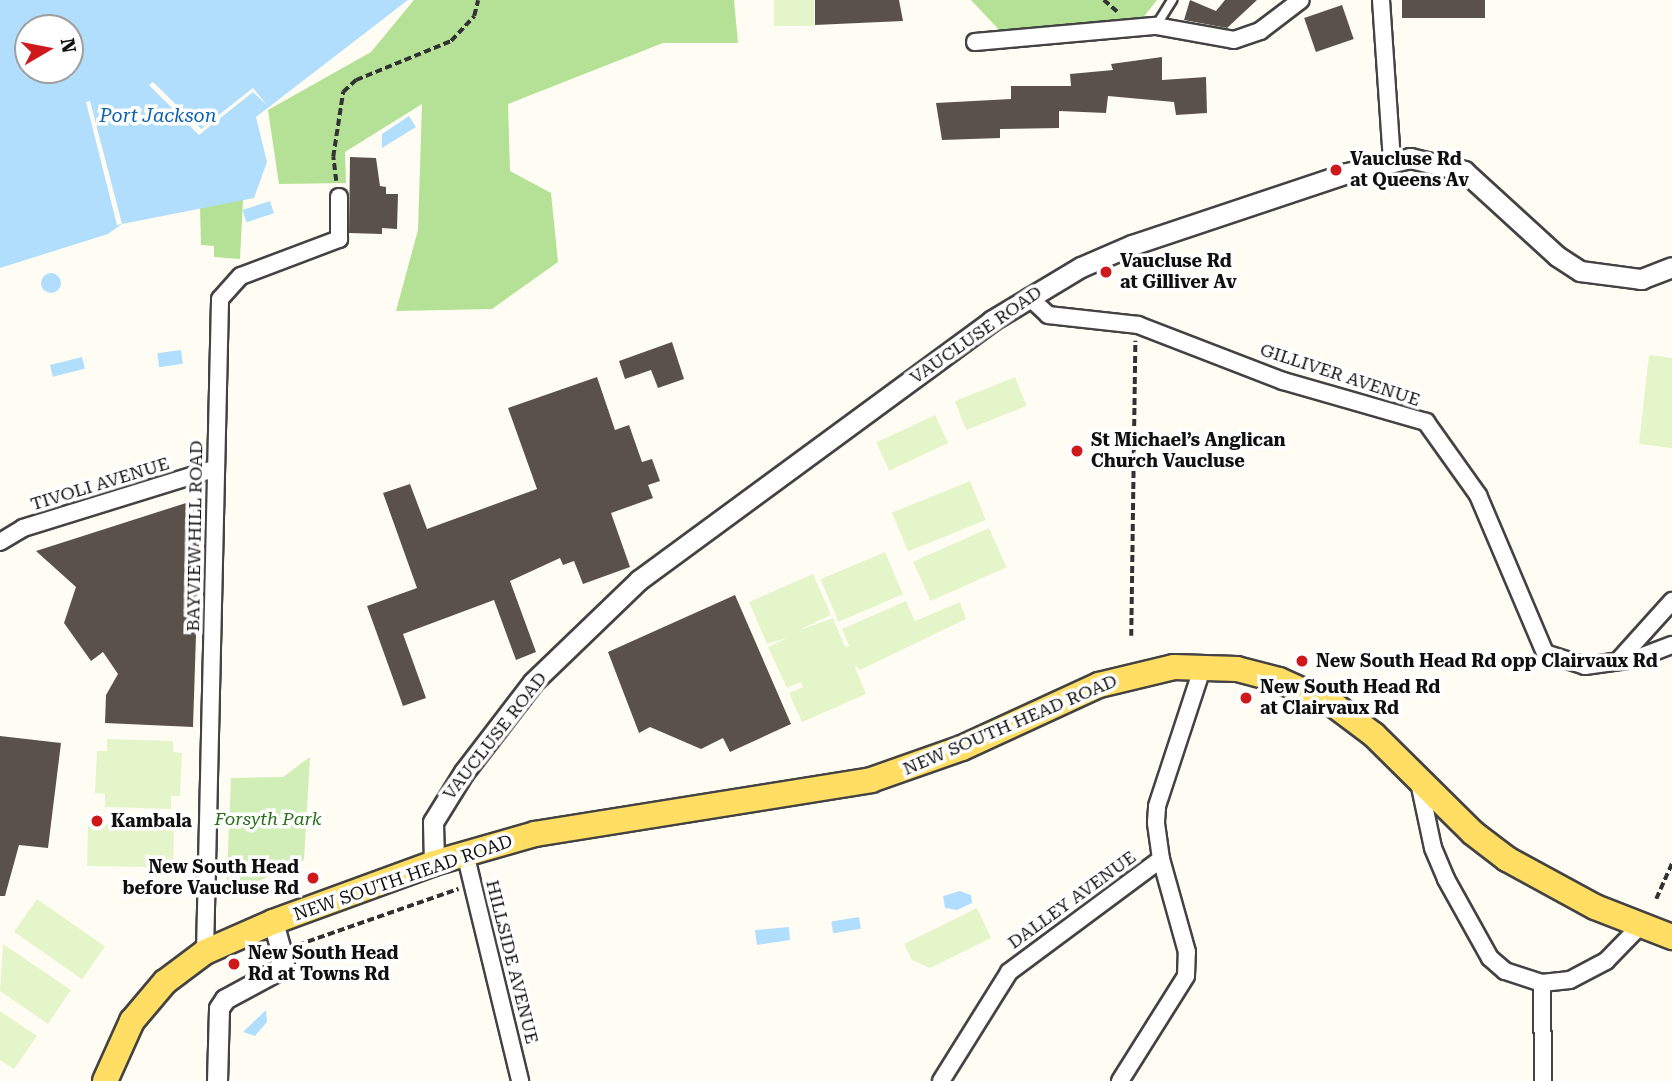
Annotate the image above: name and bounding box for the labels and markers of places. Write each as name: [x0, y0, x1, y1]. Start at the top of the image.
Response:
place label: Vaucluse Rd at Queens Av: [1350, 149, 1469, 192]
marker: Vaucluse Rd at Queens Av: [1328, 162, 1344, 178]
place label: Vaucluse Rd at Gilliver Av: [1120, 251, 1237, 294]
marker: Vaucluse Rd at Gilliver Av: [1098, 264, 1114, 280]
place label: St Michael’s Anglican Church Vaucluse: [1091, 430, 1286, 472]
marker: St Michael’s Anglican Church Vaucluse: [1069, 443, 1085, 459]
place label: New South Head Rd opp Clairvaux Rd: [1316, 650, 1658, 672]
marker: New South Head Rd opp Clairvaux Rd: [1294, 653, 1310, 669]
place label: New South Head Rd at Clairvaux Rd: [1260, 677, 1440, 720]
marker: New South Head Rd at Clairvaux Rd: [1238, 690, 1254, 706]
place label: Kambala: [111, 810, 192, 832]
marker: Kambala: [89, 813, 105, 829]
place label: New South Head before Vaucluse Rd: [122, 857, 299, 900]
marker: New South Head before Vaucluse Rd: [305, 870, 321, 886]
place label: New South Head Rd at Towns Rd: [248, 943, 399, 986]
marker: New South Head Rd at Towns Rd: [226, 956, 242, 972]

